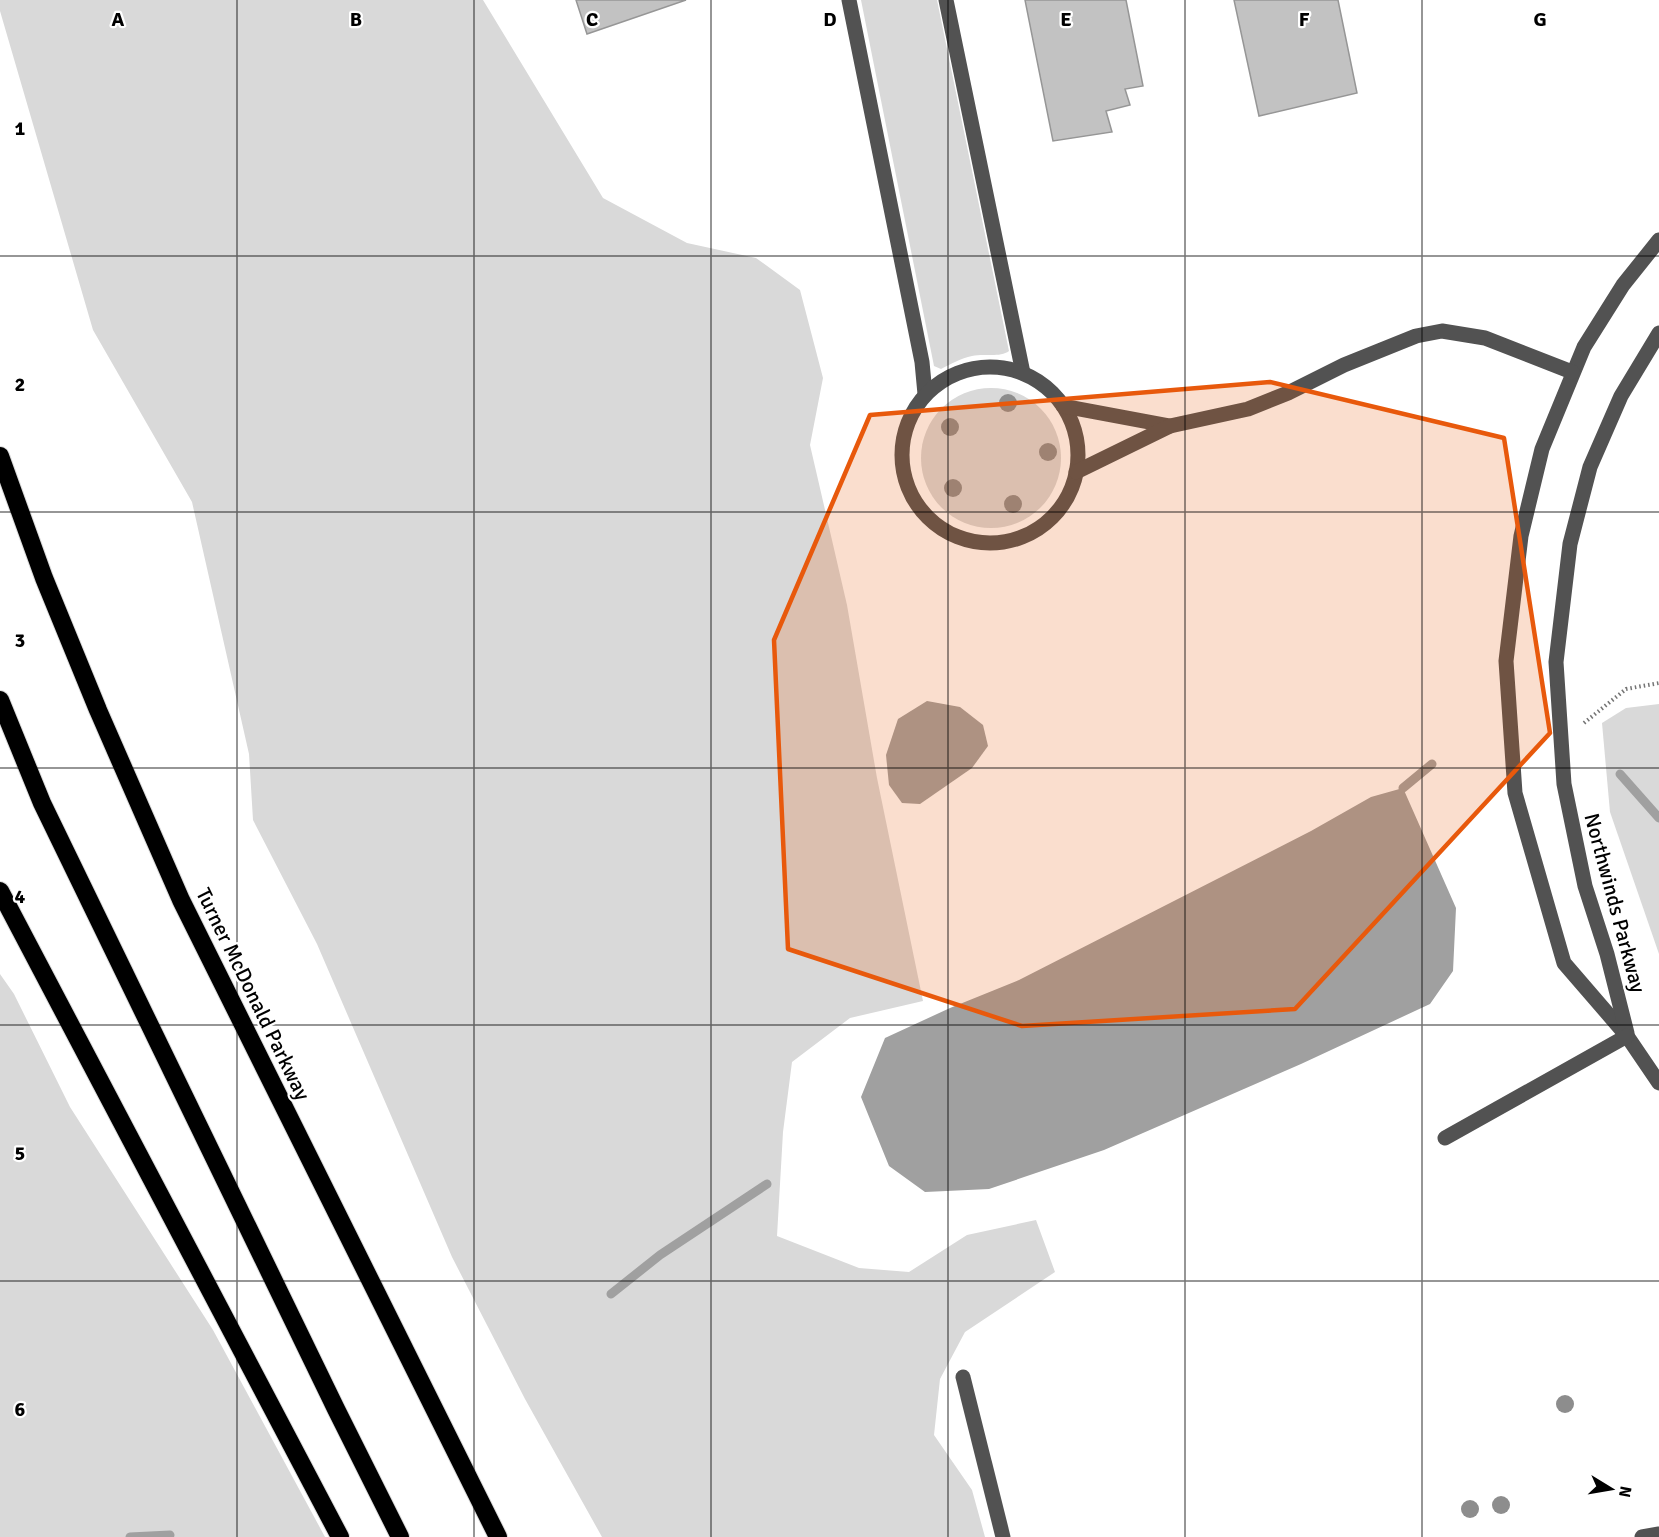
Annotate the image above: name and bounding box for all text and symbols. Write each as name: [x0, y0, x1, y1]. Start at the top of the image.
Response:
text: A: [112, 7, 125, 32]
text: B: [350, 7, 362, 32]
text: C: [586, 7, 598, 32]
text: D: [823, 7, 837, 32]
text: E: [1060, 7, 1072, 32]
text: F: [1299, 7, 1310, 32]
text: G: [1533, 7, 1547, 32]
text: 1: [15, 116, 26, 141]
text: 2: [15, 372, 25, 397]
text: 3: [15, 628, 25, 653]
street label: Northwinds Parkway: [1579, 810, 1652, 996]
text: 4: [15, 884, 26, 909]
street label: Turner McDonald Parkway: [190, 884, 316, 1105]
text: 5: [15, 1141, 25, 1166]
text: 6: [15, 1397, 26, 1422]
north arrow: [1581, 1459, 1641, 1519]
text: N: [1614, 1484, 1636, 1499]

